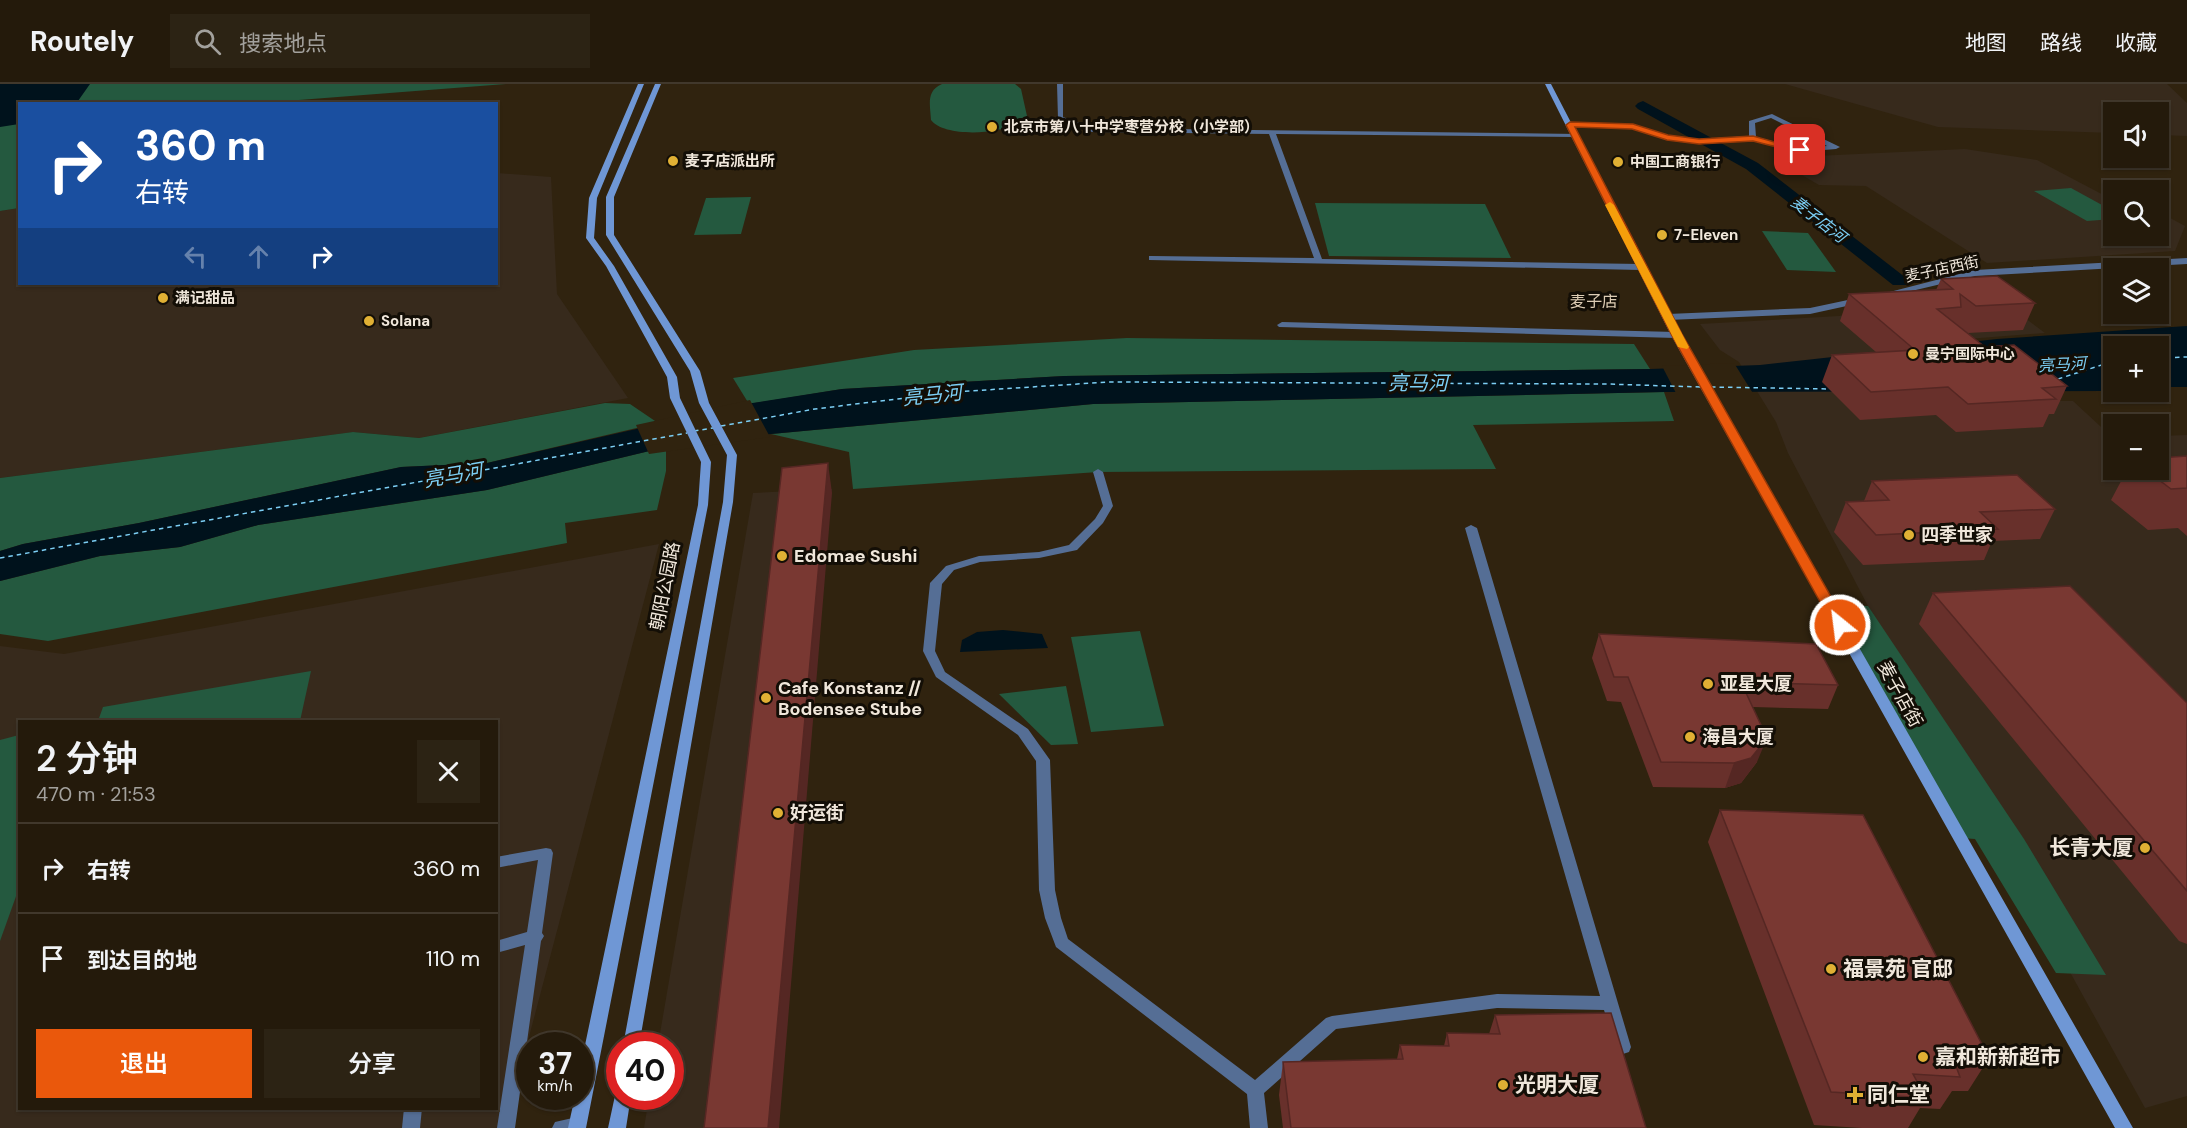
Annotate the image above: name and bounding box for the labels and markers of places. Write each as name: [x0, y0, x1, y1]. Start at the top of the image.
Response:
place label: 北京市第八十中学枣营分校（小学部）: [1004, 117, 1259, 137]
marker: 北京市第八十中学枣营分校（小学部）: [985, 120, 999, 134]
pin: [1774, 124, 1825, 175]
place label: 麦子店派出所: [685, 151, 775, 171]
place label: 中国工商银行: [1630, 152, 1720, 172]
marker: 麦子店派出所: [666, 154, 680, 168]
marker: 中国工商银行: [1611, 155, 1625, 169]
place label: 7-Eleven: [1674, 225, 1738, 245]
marker: 7-Eleven: [1655, 228, 1669, 242]
place label: 满记甜品: [175, 288, 235, 308]
marker: 满记甜品: [156, 291, 170, 305]
place label: Solana: [381, 311, 430, 331]
marker: Solana: [362, 314, 376, 328]
place label: 曼宁国际中心: [1925, 344, 2015, 364]
marker: 曼宁国际中心: [1906, 347, 1920, 361]
place label: 四季世家: [1921, 523, 1993, 547]
marker: 四季世家: [1902, 528, 1916, 542]
place label: Edomae Sushi: [794, 544, 917, 568]
marker: Edomae Sushi: [775, 549, 789, 563]
place label: 亚星大厦: [1720, 672, 1792, 696]
place label: Cafe Konstanz // Bodensee Stube: [778, 676, 922, 721]
marker: 亚星大厦: [1701, 677, 1715, 691]
marker: Cafe Konstanz // Bodensee Stube: [759, 691, 773, 705]
place label: 海昌大厦: [1702, 725, 1774, 749]
marker: 海昌大厦: [1683, 730, 1697, 744]
place label: 好运街: [790, 801, 844, 825]
marker: 好运街: [771, 806, 785, 820]
place label: 长青大厦: [2049, 834, 2133, 862]
marker: 长青大厦: [2138, 841, 2152, 855]
place label: 福景苑 官邸: [1843, 955, 1953, 983]
marker: 福景苑 官邸: [1824, 962, 1838, 976]
place label: 嘉和新新超市: [1935, 1043, 2061, 1071]
marker: 嘉和新新超市: [1916, 1050, 1930, 1064]
place label: 光明大厦: [1515, 1071, 1599, 1099]
marker: 光明大厦: [1496, 1078, 1510, 1092]
place label: 同仁堂: [1867, 1081, 1930, 1109]
marker: 同仁堂: [1848, 1088, 1862, 1102]

